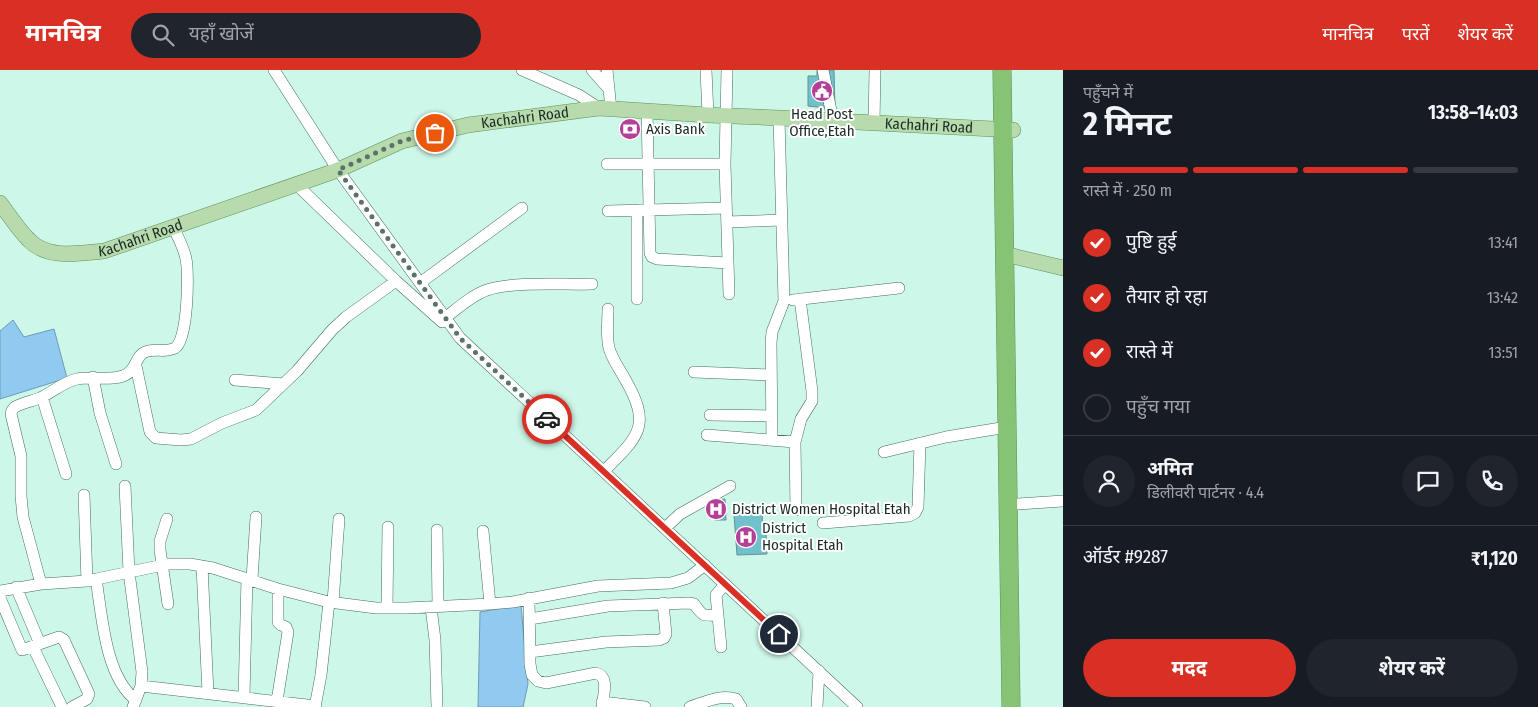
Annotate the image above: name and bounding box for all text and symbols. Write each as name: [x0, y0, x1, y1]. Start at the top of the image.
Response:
search box: [131, 13, 481, 58]
text: मानचित्र: [25, 19, 101, 47]
icon: search: [149, 21, 177, 49]
text: यहाँ खोजें: [189, 22, 254, 45]
text: मानचित्र: [1322, 23, 1374, 45]
text: परतें: [1402, 23, 1430, 45]
text: शेयर करें: [1458, 23, 1513, 45]
public building icon: Head Post Office,Etah: [810, 79, 834, 103]
text: पहुँचने में: [1083, 83, 1133, 102]
text: 13:58–14:03: [1428, 101, 1518, 124]
street label: Kachahri Road: [480, 103, 570, 132]
place label: Head Post Office,Etah: [789, 105, 855, 140]
text: 2 मिनट: [1083, 105, 1172, 143]
pin: [414, 112, 456, 154]
street label: Kachahri Road: [884, 114, 974, 137]
bank icon: Axis Bank: [618, 117, 642, 141]
icon: bag: [421, 119, 449, 147]
place label: Axis Bank: [646, 120, 705, 138]
text: रास्ते में · 250 m: [1083, 181, 1172, 200]
street label: Kachahri Road: [97, 215, 185, 260]
icon: check: [1083, 229, 1111, 257]
text: पुष्टि हुई: [1126, 230, 1177, 253]
text: 13:41: [1488, 233, 1518, 252]
icon: check: [1083, 284, 1111, 312]
text: तैयार हो रहा: [1126, 285, 1207, 308]
text: 13:42: [1487, 288, 1518, 307]
icon: check: [1083, 339, 1111, 367]
text: रास्ते में: [1126, 340, 1173, 363]
text: 13:51: [1488, 343, 1518, 362]
courier: [522, 394, 572, 444]
text: पहुँच गया: [1126, 395, 1190, 418]
icon: car: [533, 405, 561, 433]
button: person: [1083, 455, 1135, 507]
button: chat: [1402, 455, 1454, 507]
button: phone: [1466, 455, 1518, 507]
text: अमित: [1147, 457, 1193, 480]
text: डिलीवरी पार्टनर · 4.4: [1147, 483, 1264, 502]
hospital icon: District Women Hospital Etah: [704, 497, 728, 521]
place label: District Women Hospital Etah: [732, 500, 911, 518]
place label: District Hospital Etah: [762, 519, 844, 554]
hospital icon: District Hospital Etah: [734, 525, 758, 549]
text: ऑर्डर #9287: [1083, 545, 1168, 568]
text: ₹1,120: [1471, 547, 1518, 570]
pin: [758, 613, 800, 655]
icon: home: [765, 620, 793, 648]
button: मदद: [1083, 639, 1296, 697]
button: शेयर करें: [1306, 639, 1518, 697]

